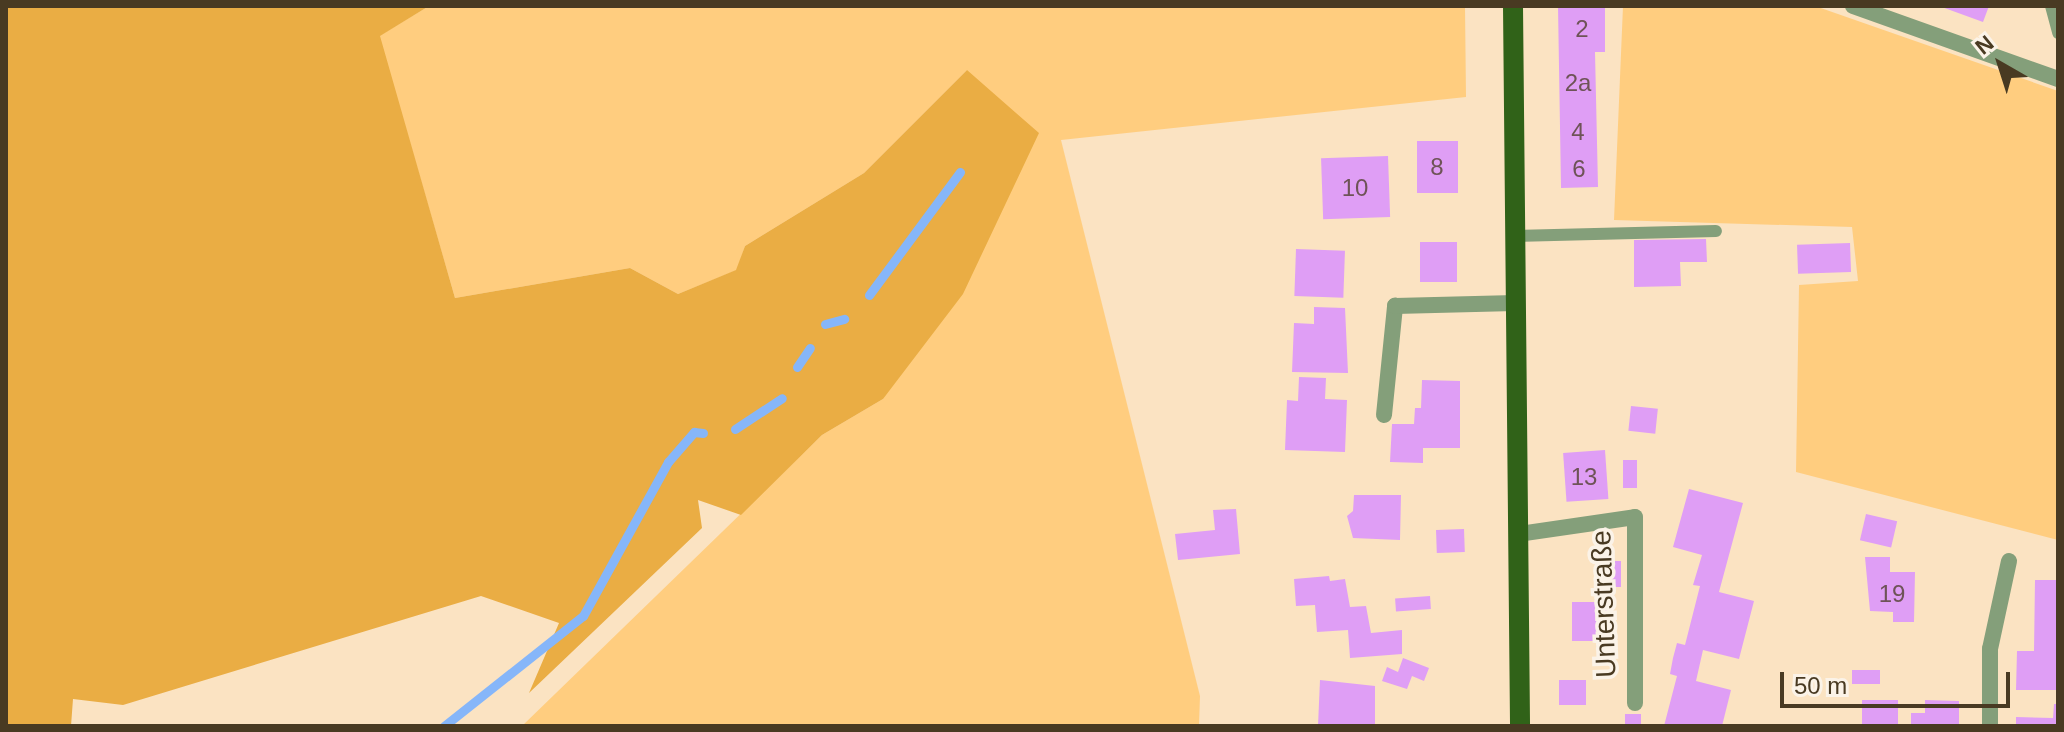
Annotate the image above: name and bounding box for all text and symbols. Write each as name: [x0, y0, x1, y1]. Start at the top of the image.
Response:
house number: 2: [1575, 15, 1589, 43]
north arrow: [1960, 24, 2040, 104]
text: N: [1971, 30, 1999, 60]
house number: 2a: [1565, 69, 1591, 97]
house number: 4: [1571, 118, 1585, 146]
house number: 8: [1430, 153, 1444, 181]
house number: 6: [1572, 155, 1586, 183]
house number: 10: [1342, 174, 1368, 202]
house number: 13: [1571, 463, 1597, 491]
street label: Unterstraße: [1585, 530, 1623, 678]
house number: 19: [1879, 580, 1905, 608]
scale bar: [1784, 656, 2014, 706]
text: 50 m: [1794, 672, 1847, 699]

